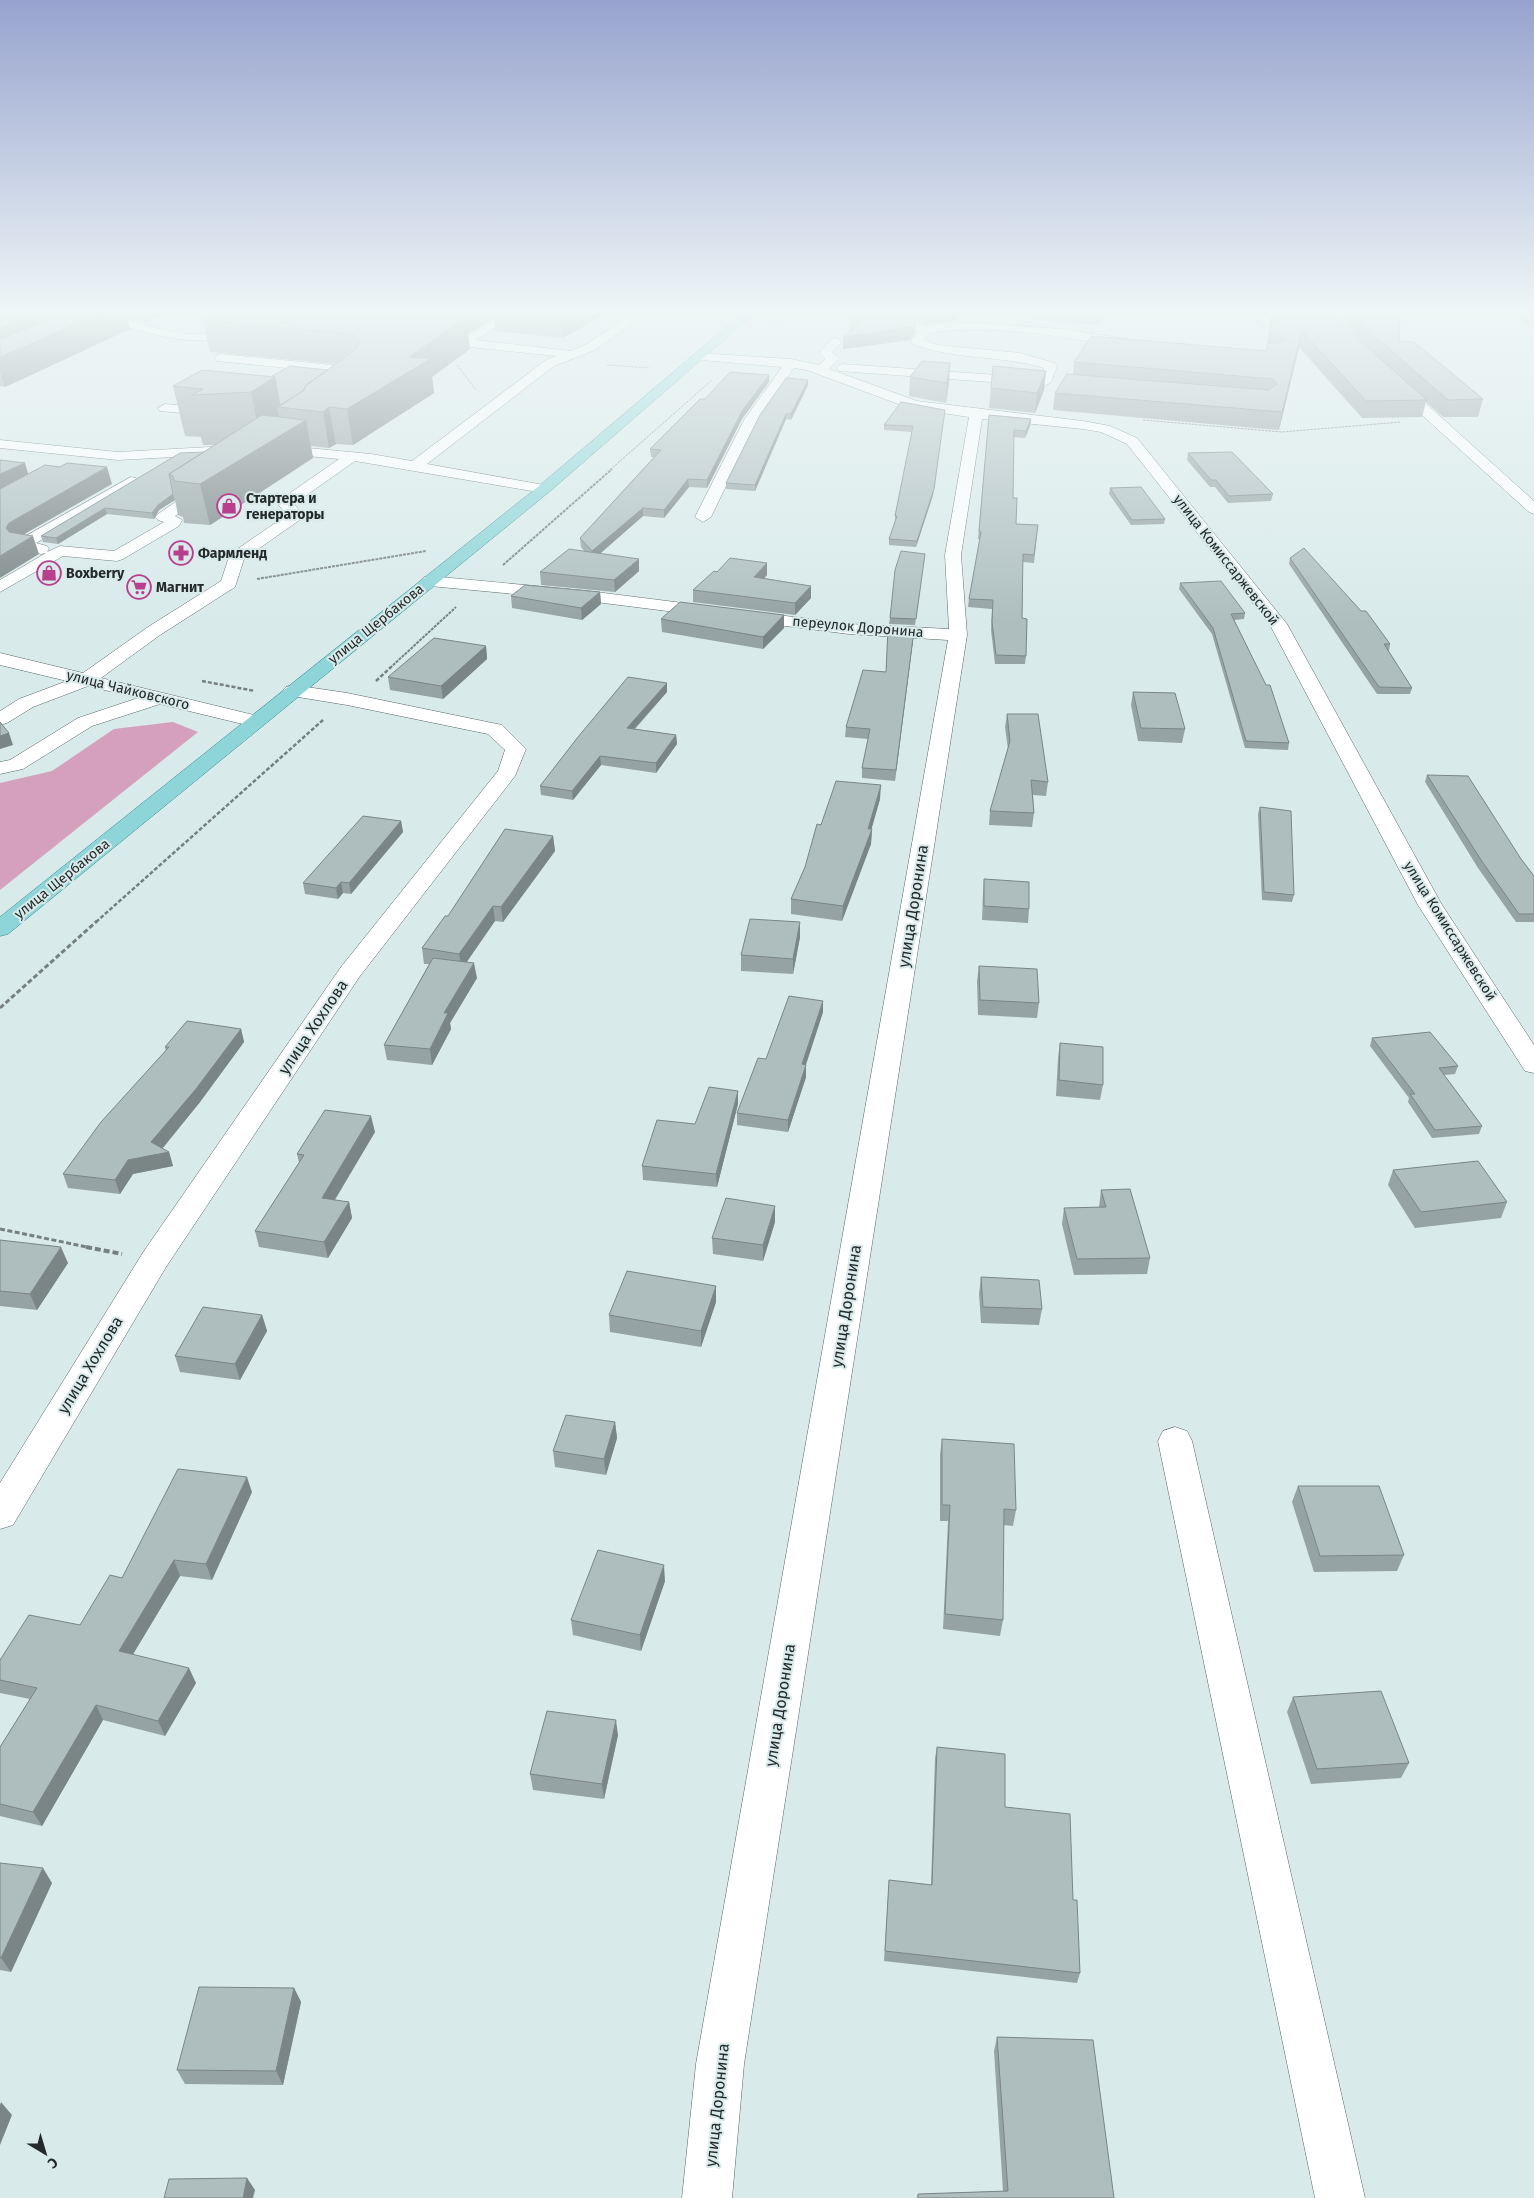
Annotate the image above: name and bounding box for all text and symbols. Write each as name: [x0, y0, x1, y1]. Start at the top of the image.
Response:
place label: Стартера и генераторы: [246, 490, 324, 523]
street label: улица Комиссаржевской: [1170, 491, 1282, 629]
shop icon: Стартера и генераторы: [216, 493, 242, 519]
pharmacy icon: Фармленд: [168, 540, 194, 566]
place label: Фармленд: [198, 545, 267, 562]
shop icon: Boxberry: [36, 560, 62, 586]
place label: Boxberry: [66, 565, 125, 582]
supermarket icon: Магнит: [126, 574, 152, 600]
place label: Магнит: [156, 579, 204, 596]
street label: улица Щербакова: [325, 580, 427, 668]
street label: переулок Доронина: [792, 613, 924, 641]
street label: улица Чайковского: [65, 666, 191, 714]
street label: улица Щербакова: [11, 835, 113, 923]
street label: улица Доронина: [894, 843, 932, 969]
street label: улица Комиссаржевской: [1400, 858, 1500, 1004]
street label: улица Хохлова: [274, 976, 352, 1078]
street label: улица Доронина: [827, 1243, 865, 1369]
street label: улица Хохлова: [53, 1313, 127, 1417]
street label: улица Доронина: [761, 1642, 799, 1768]
street label: улица Доронина: [701, 2042, 733, 2168]
north arrow: [20, 2128, 70, 2178]
text: С: [44, 2154, 61, 2172]

